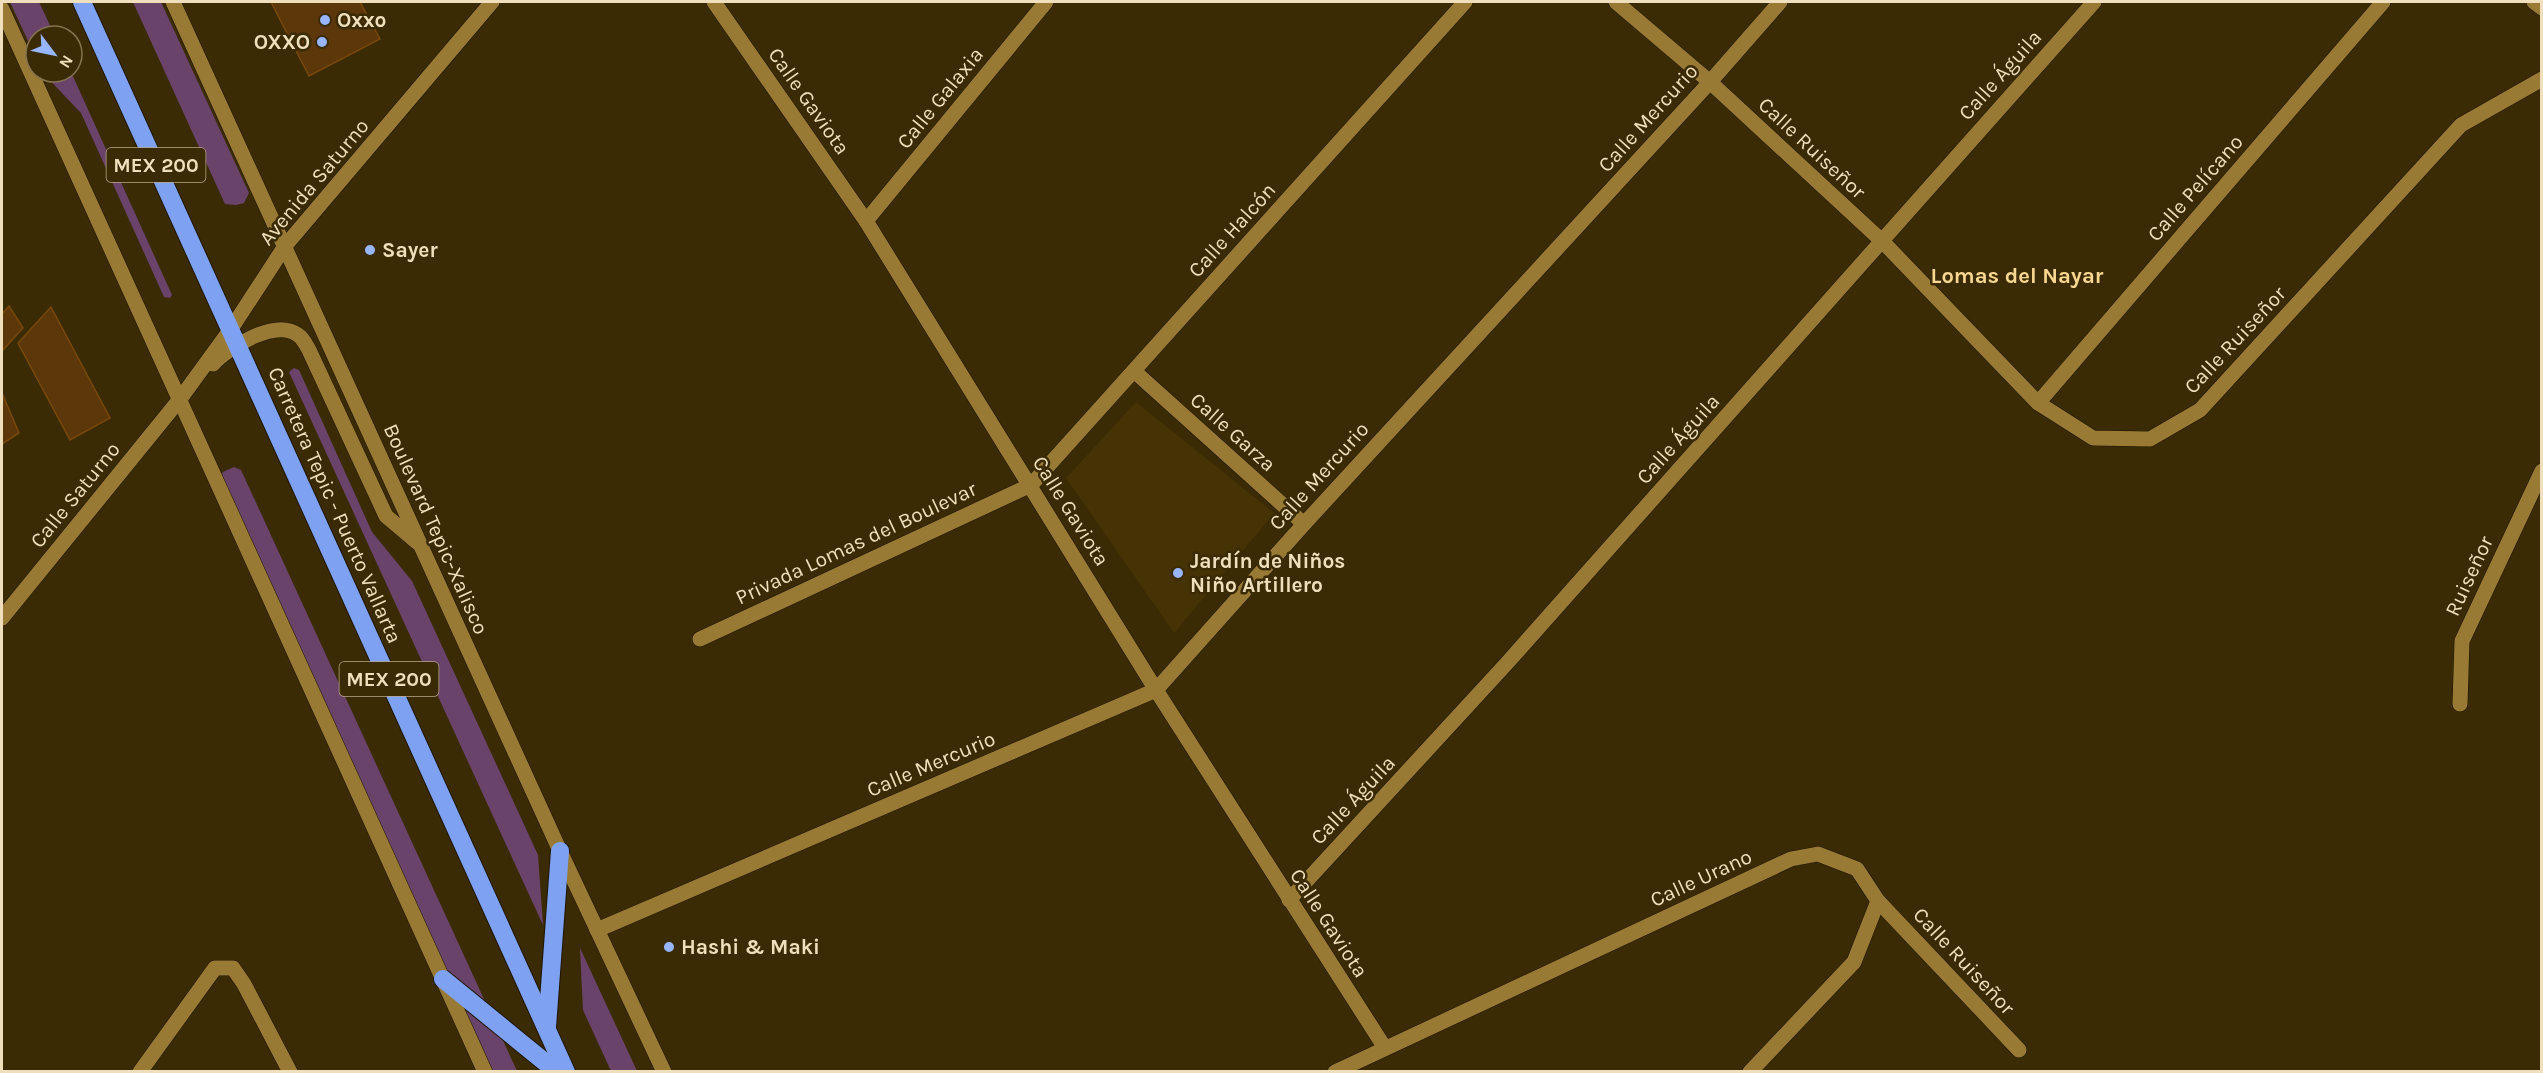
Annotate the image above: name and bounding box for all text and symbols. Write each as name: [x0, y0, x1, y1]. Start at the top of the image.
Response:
place label: Oxxo: [337, 8, 386, 32]
marker: Oxxo: [318, 13, 332, 27]
north arrow: [24, 24, 84, 84]
street label: Calle Águila: [1954, 25, 2046, 125]
place label: OXXO: [254, 30, 310, 54]
marker: OXXO: [315, 35, 329, 49]
street label: Calle Gaviota: [763, 43, 855, 159]
street label: Calle Galaxia: [892, 43, 988, 153]
text: N: [55, 52, 77, 72]
street label: Calle Mercurio: [1593, 59, 1703, 177]
street label: Calle Ruiseñor: [1754, 92, 1871, 204]
street label: Avenida Saturno: [254, 114, 374, 250]
street label: Calle Pelícano: [2142, 130, 2248, 246]
road number: MEX 200: [106, 148, 206, 182]
street label: Calle Halcón: [1183, 178, 1281, 282]
place label: Sayer: [382, 238, 438, 262]
marker: Sayer: [363, 243, 377, 257]
district label: Lomas del Nayar: [1931, 263, 2104, 289]
street label: Calle Ruiseñor: [2179, 281, 2291, 398]
street label: Carretera Tepic - Puerto Vallarta: [263, 363, 407, 647]
street label: Calle Garza: [1186, 388, 1280, 476]
street label: Calle Águila: [1632, 389, 1724, 489]
street label: Calle Mercurio: [1264, 417, 1374, 535]
street label: Boulevard Tepic-Xalisco: [379, 420, 493, 638]
street label: Calle Saturno: [25, 437, 125, 553]
street label: Calle Gaviota: [1028, 452, 1114, 570]
street label: Privada Lomas del Boulevar: [732, 476, 981, 609]
street label: Ruiseñor: [2440, 532, 2498, 620]
place label: Jardín de Niños Niño Artillero: [1190, 549, 1345, 597]
marker: Jardín de Niños Niño Artillero: [1171, 566, 1185, 580]
road number: MEX 200: [340, 662, 438, 696]
street label: Calle Mercurio: [863, 726, 999, 802]
street label: Calle Águila: [1306, 751, 1400, 849]
street label: Calle Urano: [1647, 844, 1755, 912]
street label: Calle Gaviota: [1285, 864, 1373, 982]
street label: Calle Ruiseñor: [1908, 903, 2020, 1020]
place label: Hashi & Maki: [681, 935, 820, 959]
marker: Hashi & Maki: [662, 940, 676, 954]

